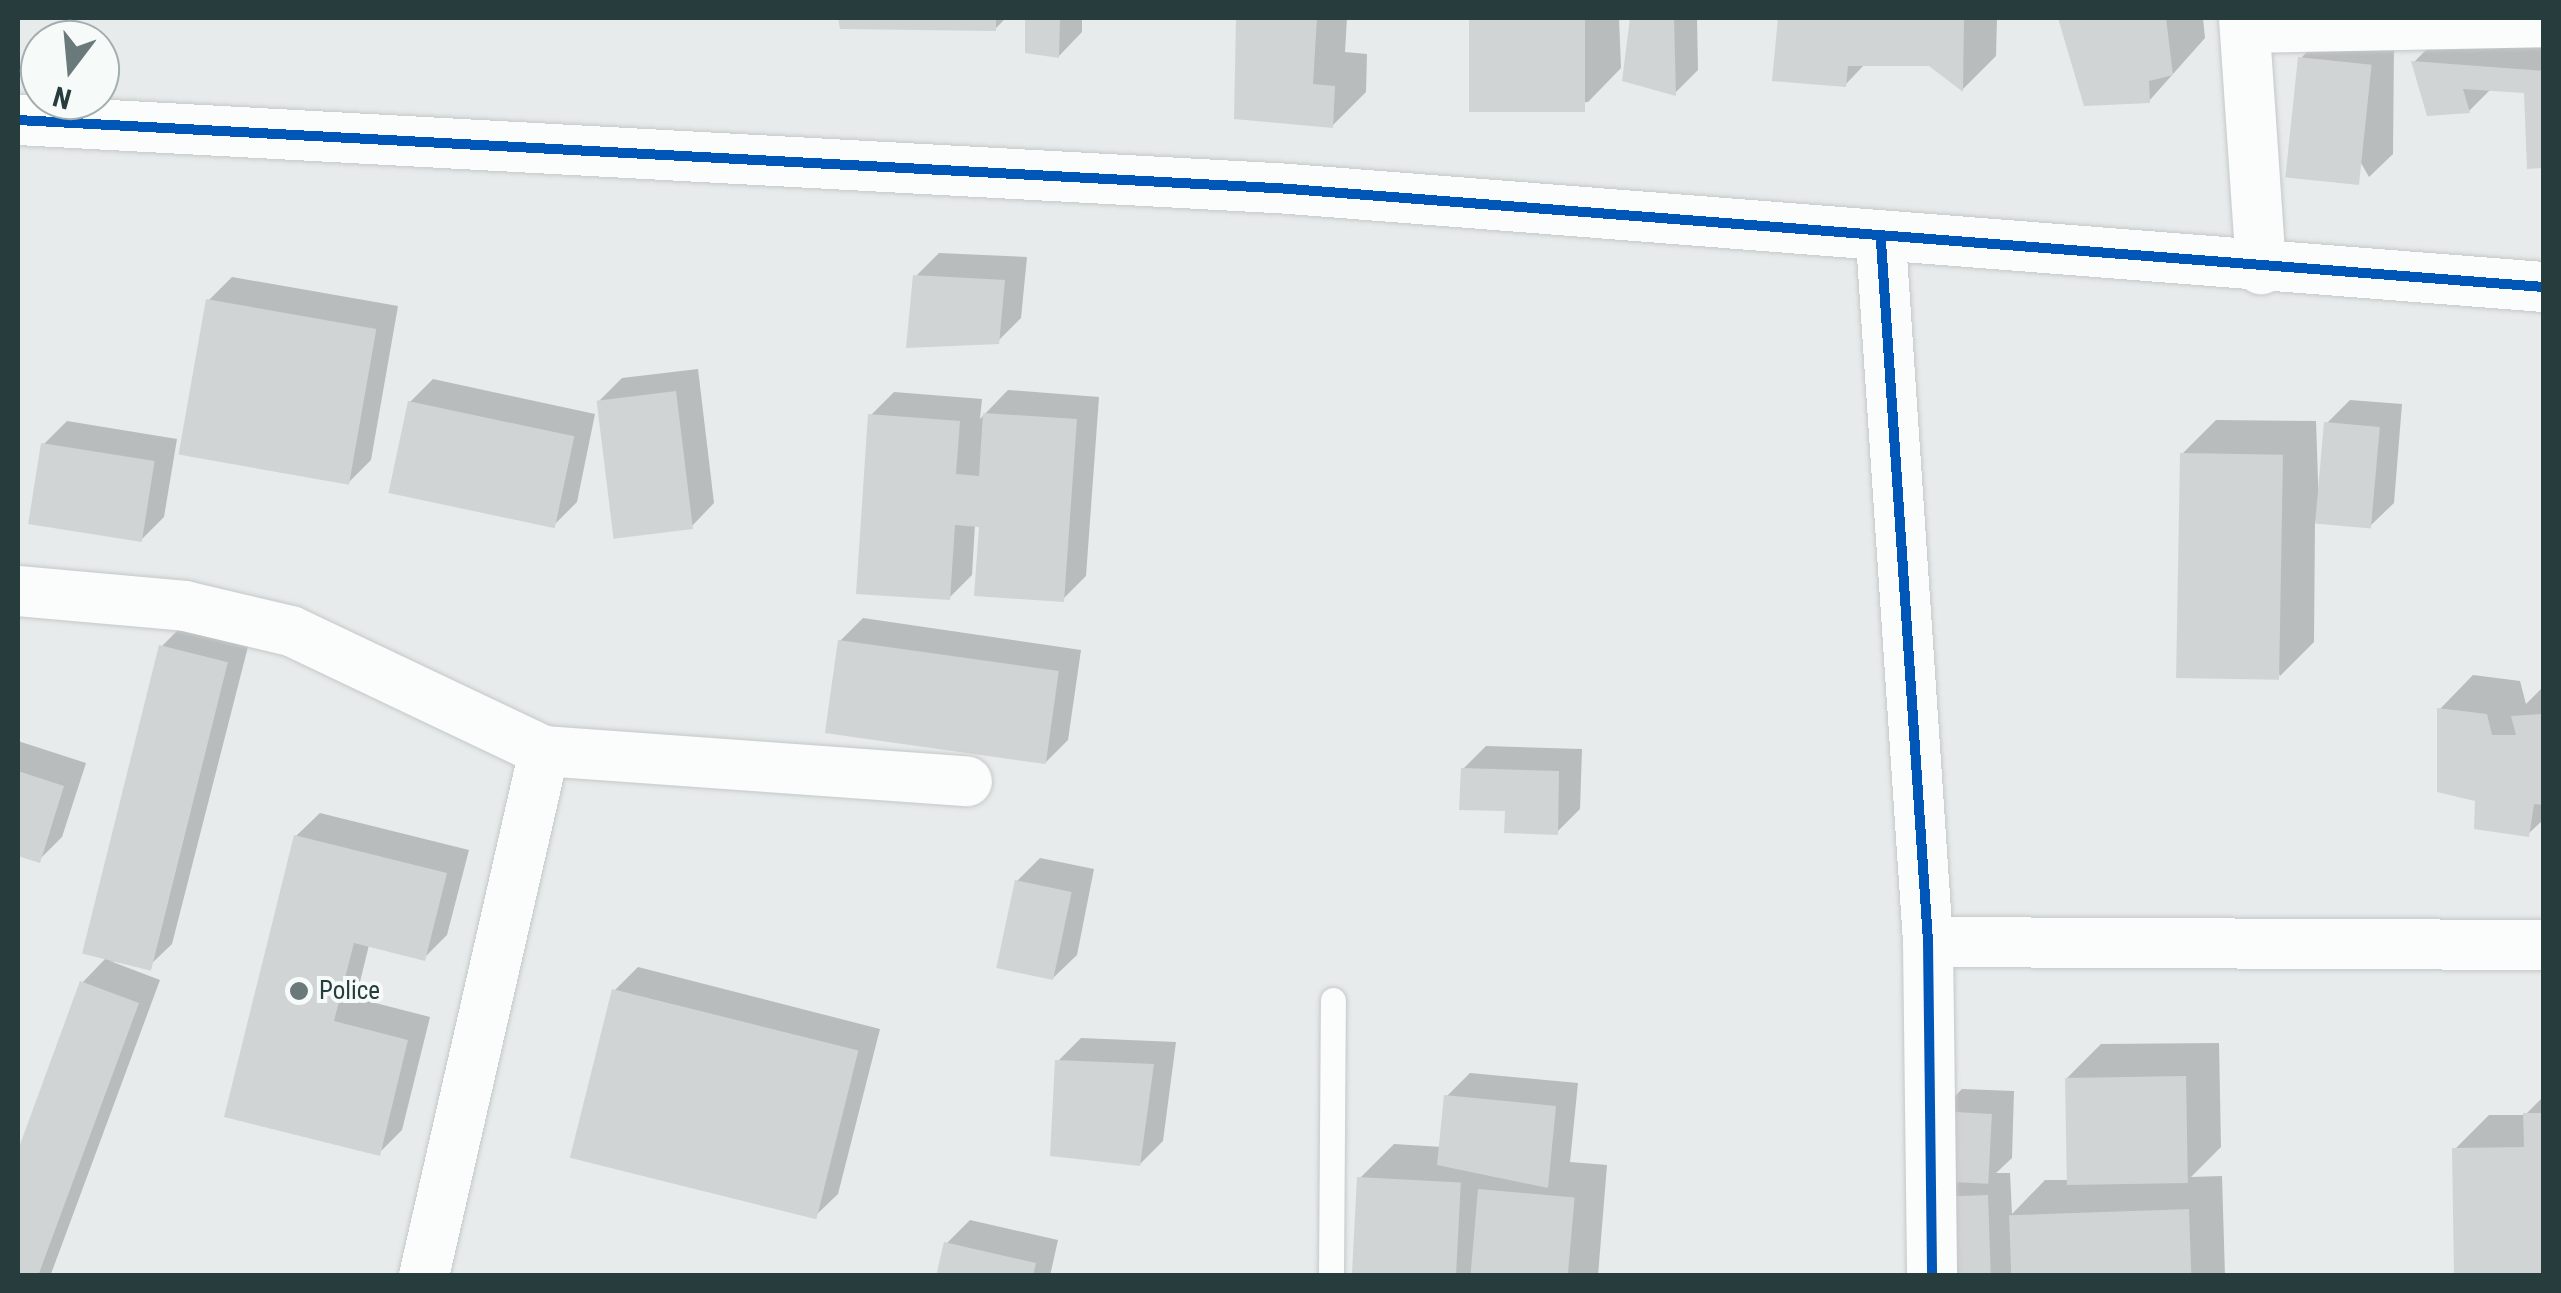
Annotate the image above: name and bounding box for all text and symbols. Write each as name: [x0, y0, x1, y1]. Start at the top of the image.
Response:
north arrow: [20, 20, 120, 120]
text: N: [49, 79, 75, 116]
place label: Police: [319, 976, 380, 1006]
marker: Police: [288, 980, 310, 1002]

